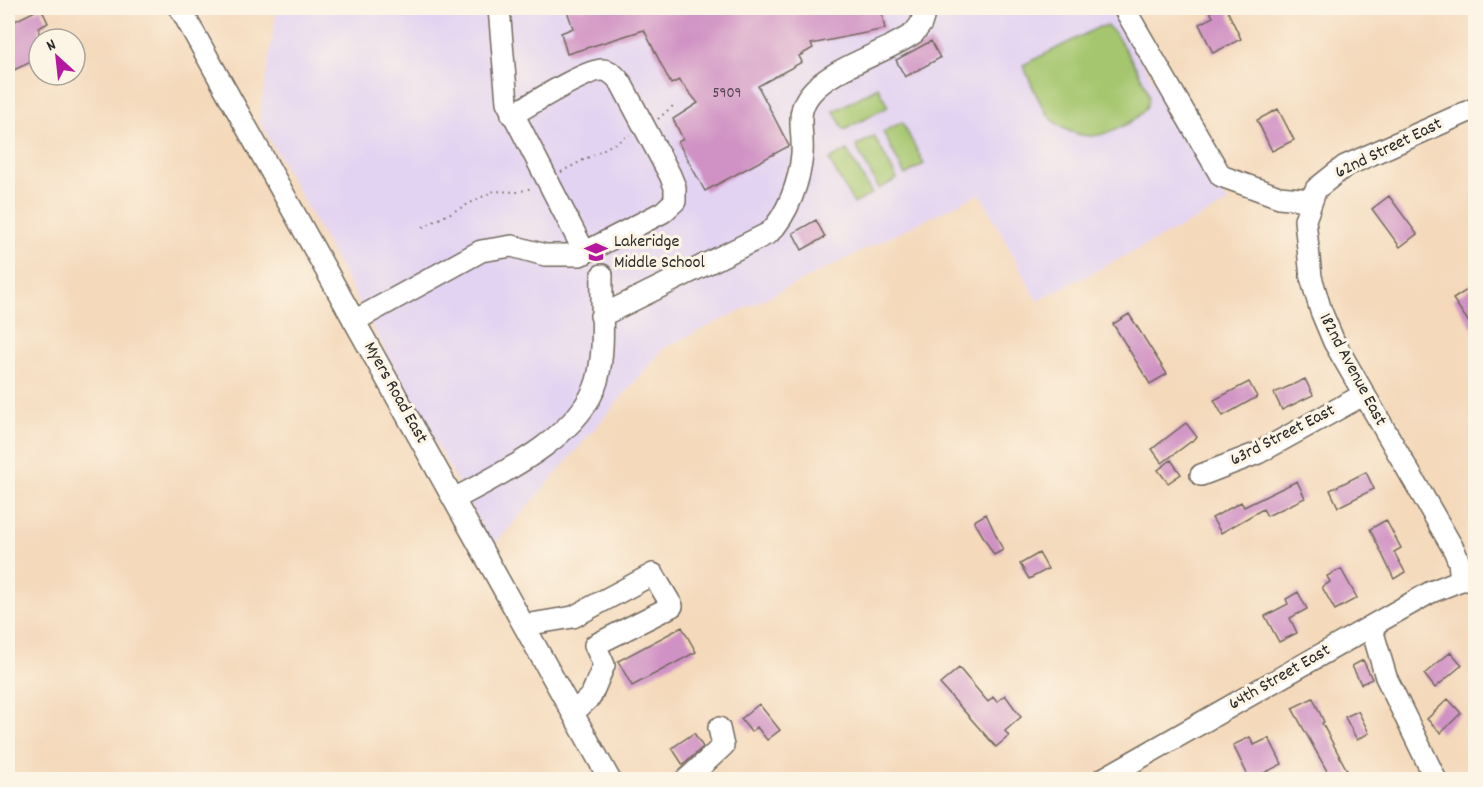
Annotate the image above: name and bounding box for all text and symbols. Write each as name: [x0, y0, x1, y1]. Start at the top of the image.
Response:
north arrow: [27, 27, 87, 87]
text: N: [43, 34, 60, 58]
house number: 5909: [713, 83, 741, 105]
street label: 62nd Street East: [1331, 112, 1447, 186]
place label: Lakeridge Middle School: [614, 230, 705, 276]
school or university icon: Lakeridge Middle School: [583, 239, 609, 265]
street label: 182nd Avenue East: [1312, 309, 1392, 431]
street label: Myers Road East: [357, 338, 433, 449]
street label: 63rd Street East: [1226, 399, 1340, 473]
street label: 64th Street East: [1224, 638, 1336, 717]

